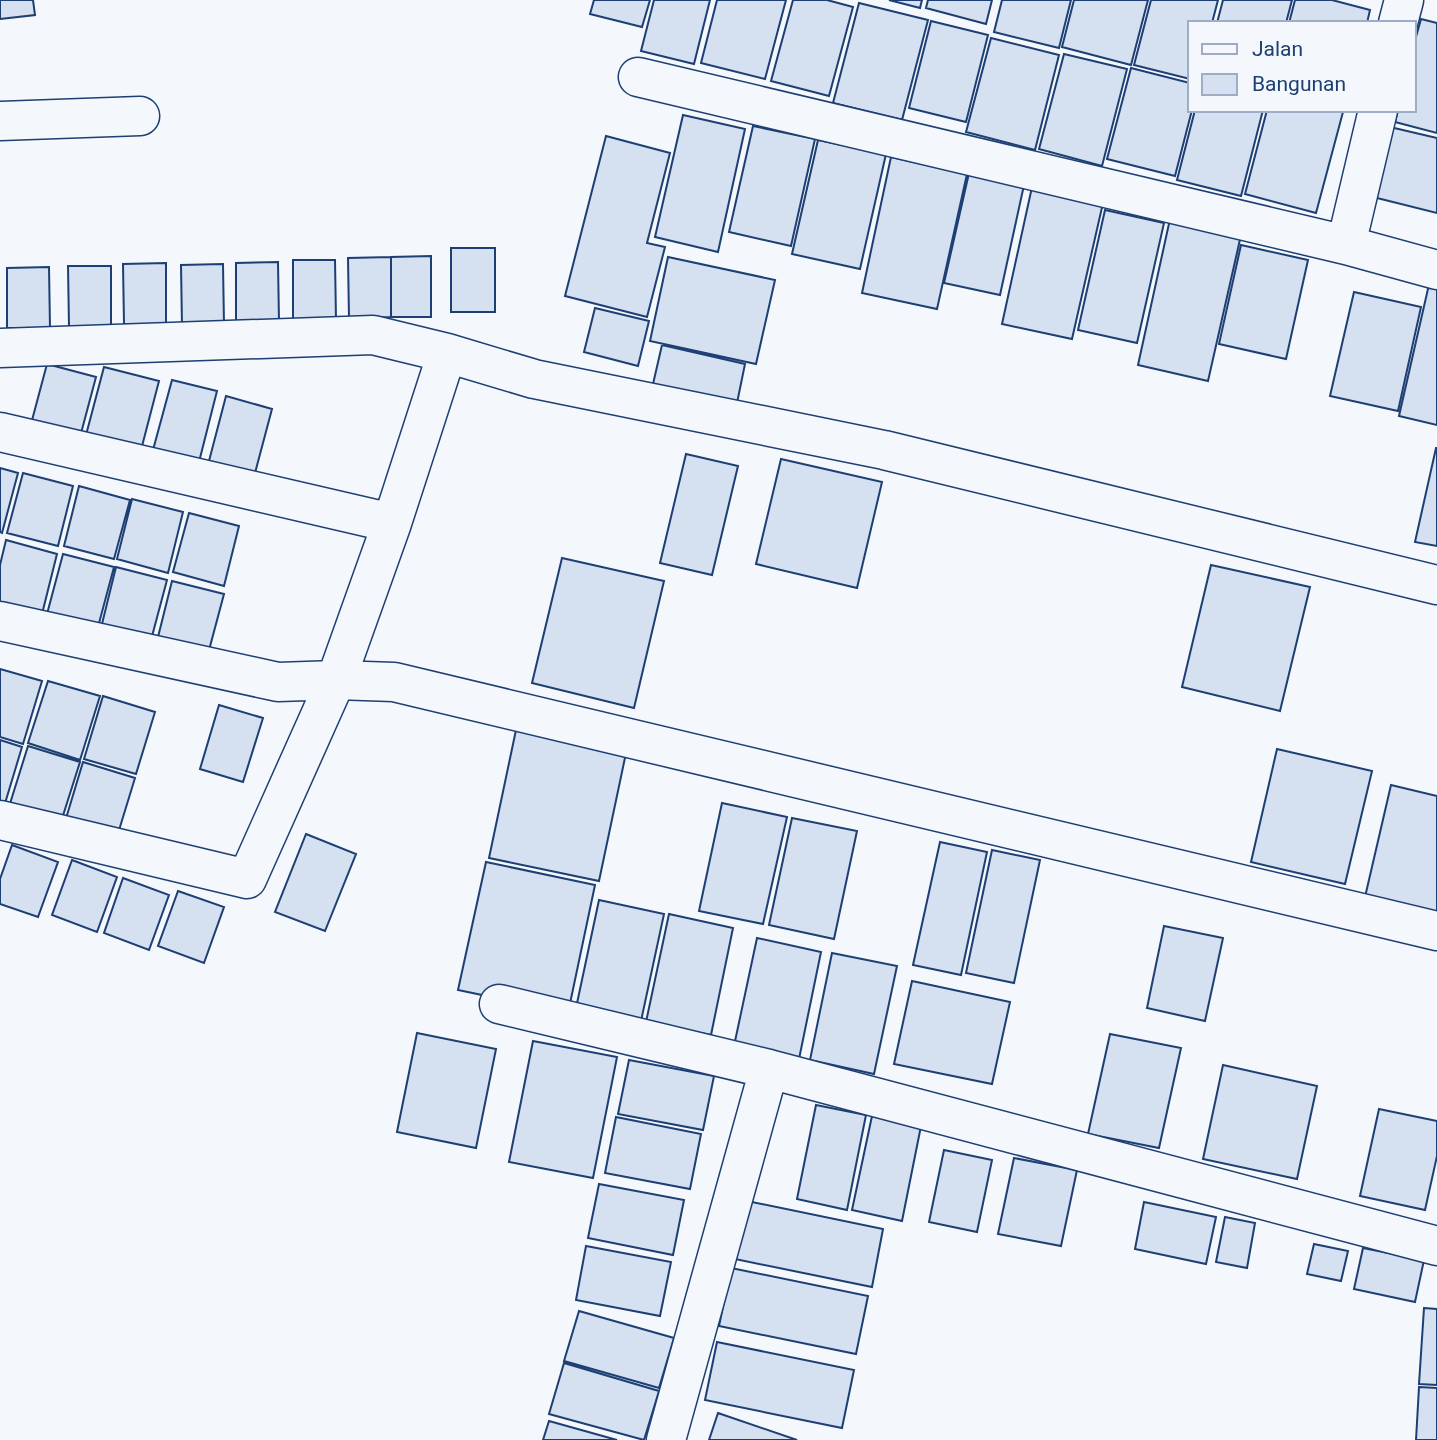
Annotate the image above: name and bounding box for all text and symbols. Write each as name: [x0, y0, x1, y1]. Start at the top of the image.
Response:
legend: [1188, 21, 1416, 112]
text: Jalan: [1252, 37, 1303, 61]
text: Bangunan: [1252, 72, 1346, 96]

